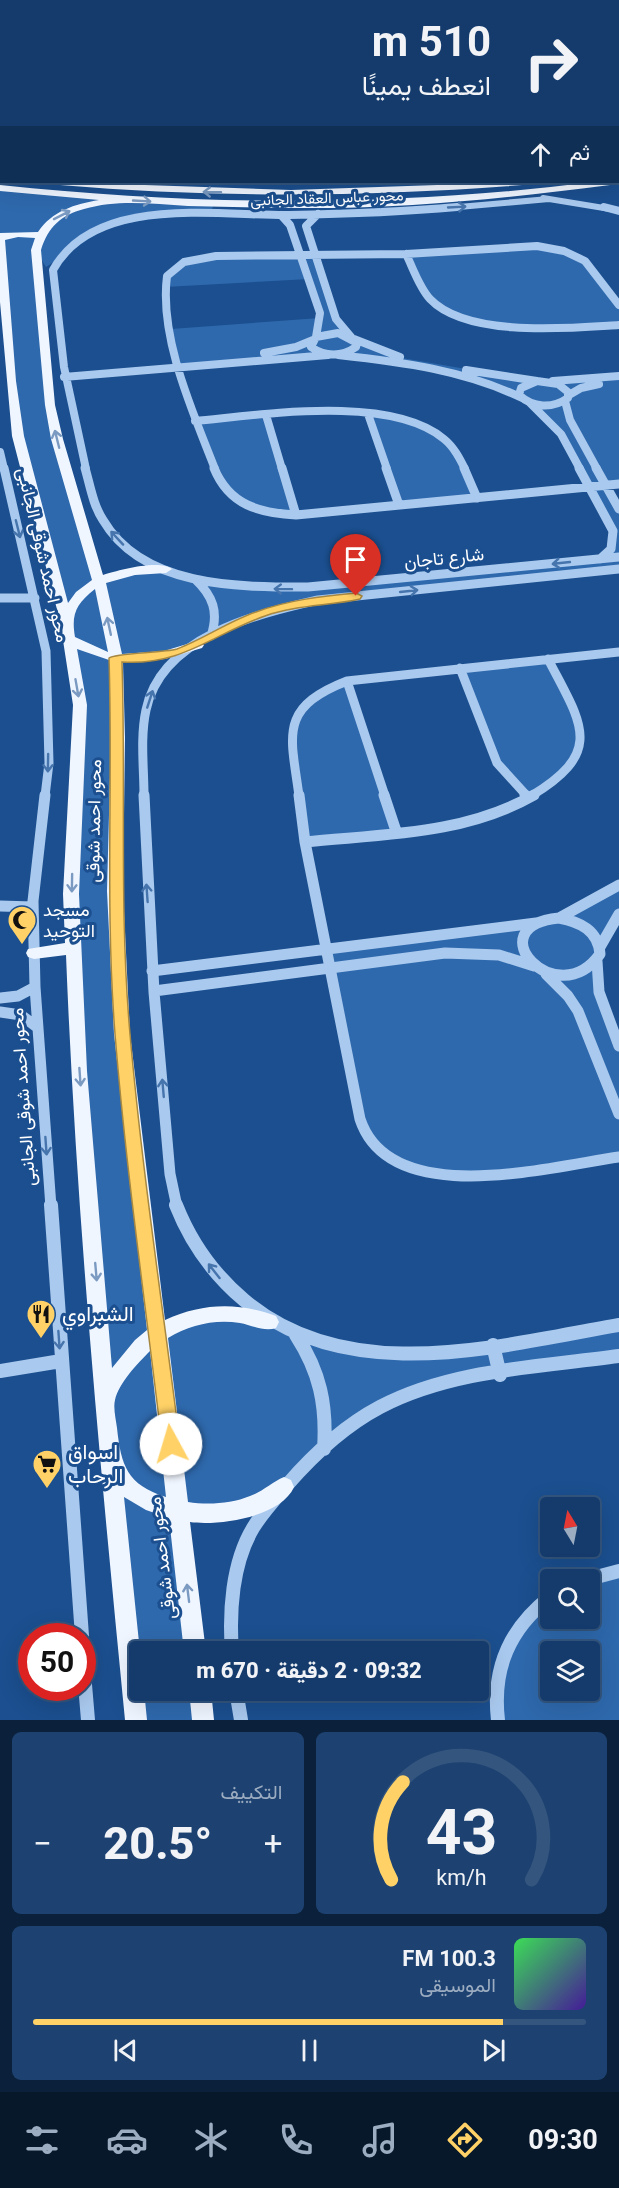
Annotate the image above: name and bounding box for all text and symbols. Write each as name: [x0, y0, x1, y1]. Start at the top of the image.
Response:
text: 510 m: [372, 17, 491, 66]
icon: right: [512, 24, 590, 102]
text: انعطف يمينًا: [362, 70, 491, 102]
icon: ahead: [524, 138, 557, 171]
text: ثم: [569, 140, 590, 165]
street label: محور عباس العقاد الجانبى: [250, 186, 404, 211]
one-way arrow: [202, 187, 222, 198]
one-way arrow: [131, 196, 151, 207]
one-way arrow: [447, 201, 467, 212]
one-way arrow: [53, 209, 70, 221]
one-way arrow: [50, 429, 62, 448]
street label: محور احمد شوقى الجانبى: [12, 465, 74, 645]
one-way arrow: [13, 519, 25, 538]
one-way arrow: [110, 531, 124, 546]
pin: [330, 534, 381, 596]
icon: arrive: [339, 543, 372, 576]
street label: شارع تاجان: [403, 543, 485, 574]
one-way arrow: [551, 558, 571, 569]
one-way arrow: [274, 583, 294, 594]
one-way arrow: [399, 585, 418, 596]
one-way arrow: [102, 617, 114, 636]
one-way arrow: [72, 678, 83, 697]
one-way arrow: [145, 690, 156, 709]
one-way arrow: [43, 752, 54, 772]
street label: محور احمد شوقى: [82, 759, 106, 883]
one-way arrow: [66, 872, 77, 892]
one-way arrow: [141, 884, 152, 904]
place label: مسجد التوحيد: [43, 899, 95, 942]
mosque icon: مسجد التوحيد: [6, 904, 38, 946]
street label: محور احمد شوقى الجانبى: [6, 1007, 40, 1187]
one-way arrow: [74, 1067, 85, 1087]
one-way arrow: [157, 1078, 168, 1098]
one-way arrow: [40, 1135, 51, 1155]
one-way arrow: [91, 1261, 102, 1281]
one-way arrow: [208, 1263, 221, 1279]
restaurant icon: الشبراوي: [25, 1298, 57, 1340]
place label: الشبراوي: [62, 1302, 134, 1331]
one-way arrow: [54, 1330, 65, 1350]
position arrow: [139, 1412, 203, 1476]
place label: اسواق الرحاب: [68, 1440, 123, 1489]
supermarket icon: اسواق الرحاب: [31, 1448, 63, 1490]
street label: محور احمد شوقى: [144, 1496, 180, 1620]
north arrow: [540, 1497, 600, 1557]
map controls: [540, 1497, 600, 1701]
button: search: [540, 1569, 600, 1629]
one-way arrow: [183, 1584, 194, 1604]
speed limit sign: 50: [18, 1623, 96, 1701]
button: layers: [540, 1641, 600, 1701]
text: 09:32 · 2 دقيقة · 670 m: [196, 1658, 422, 1683]
text: التكييف: [220, 1780, 283, 1804]
text: 43: [425, 1796, 497, 1869]
text: 20.5°: [103, 1817, 212, 1870]
text: −: [33, 1824, 52, 1863]
text: +: [264, 1824, 282, 1863]
text: km/h: [436, 1865, 486, 1890]
text: 100.3 FM: [402, 1946, 496, 1971]
text: الموسيقى: [419, 1973, 496, 1997]
icon: previous: [109, 2034, 142, 2067]
icon: pause: [293, 2034, 326, 2067]
icon: next: [477, 2034, 510, 2067]
icon: filters: [21, 2119, 63, 2161]
icon: car: [106, 2119, 148, 2161]
icon: climate: [190, 2119, 232, 2161]
icon: phone: [275, 2119, 317, 2161]
icon: music: [359, 2119, 401, 2161]
icon: directions: [444, 2119, 486, 2161]
text: 09:30: [528, 2124, 598, 2156]

